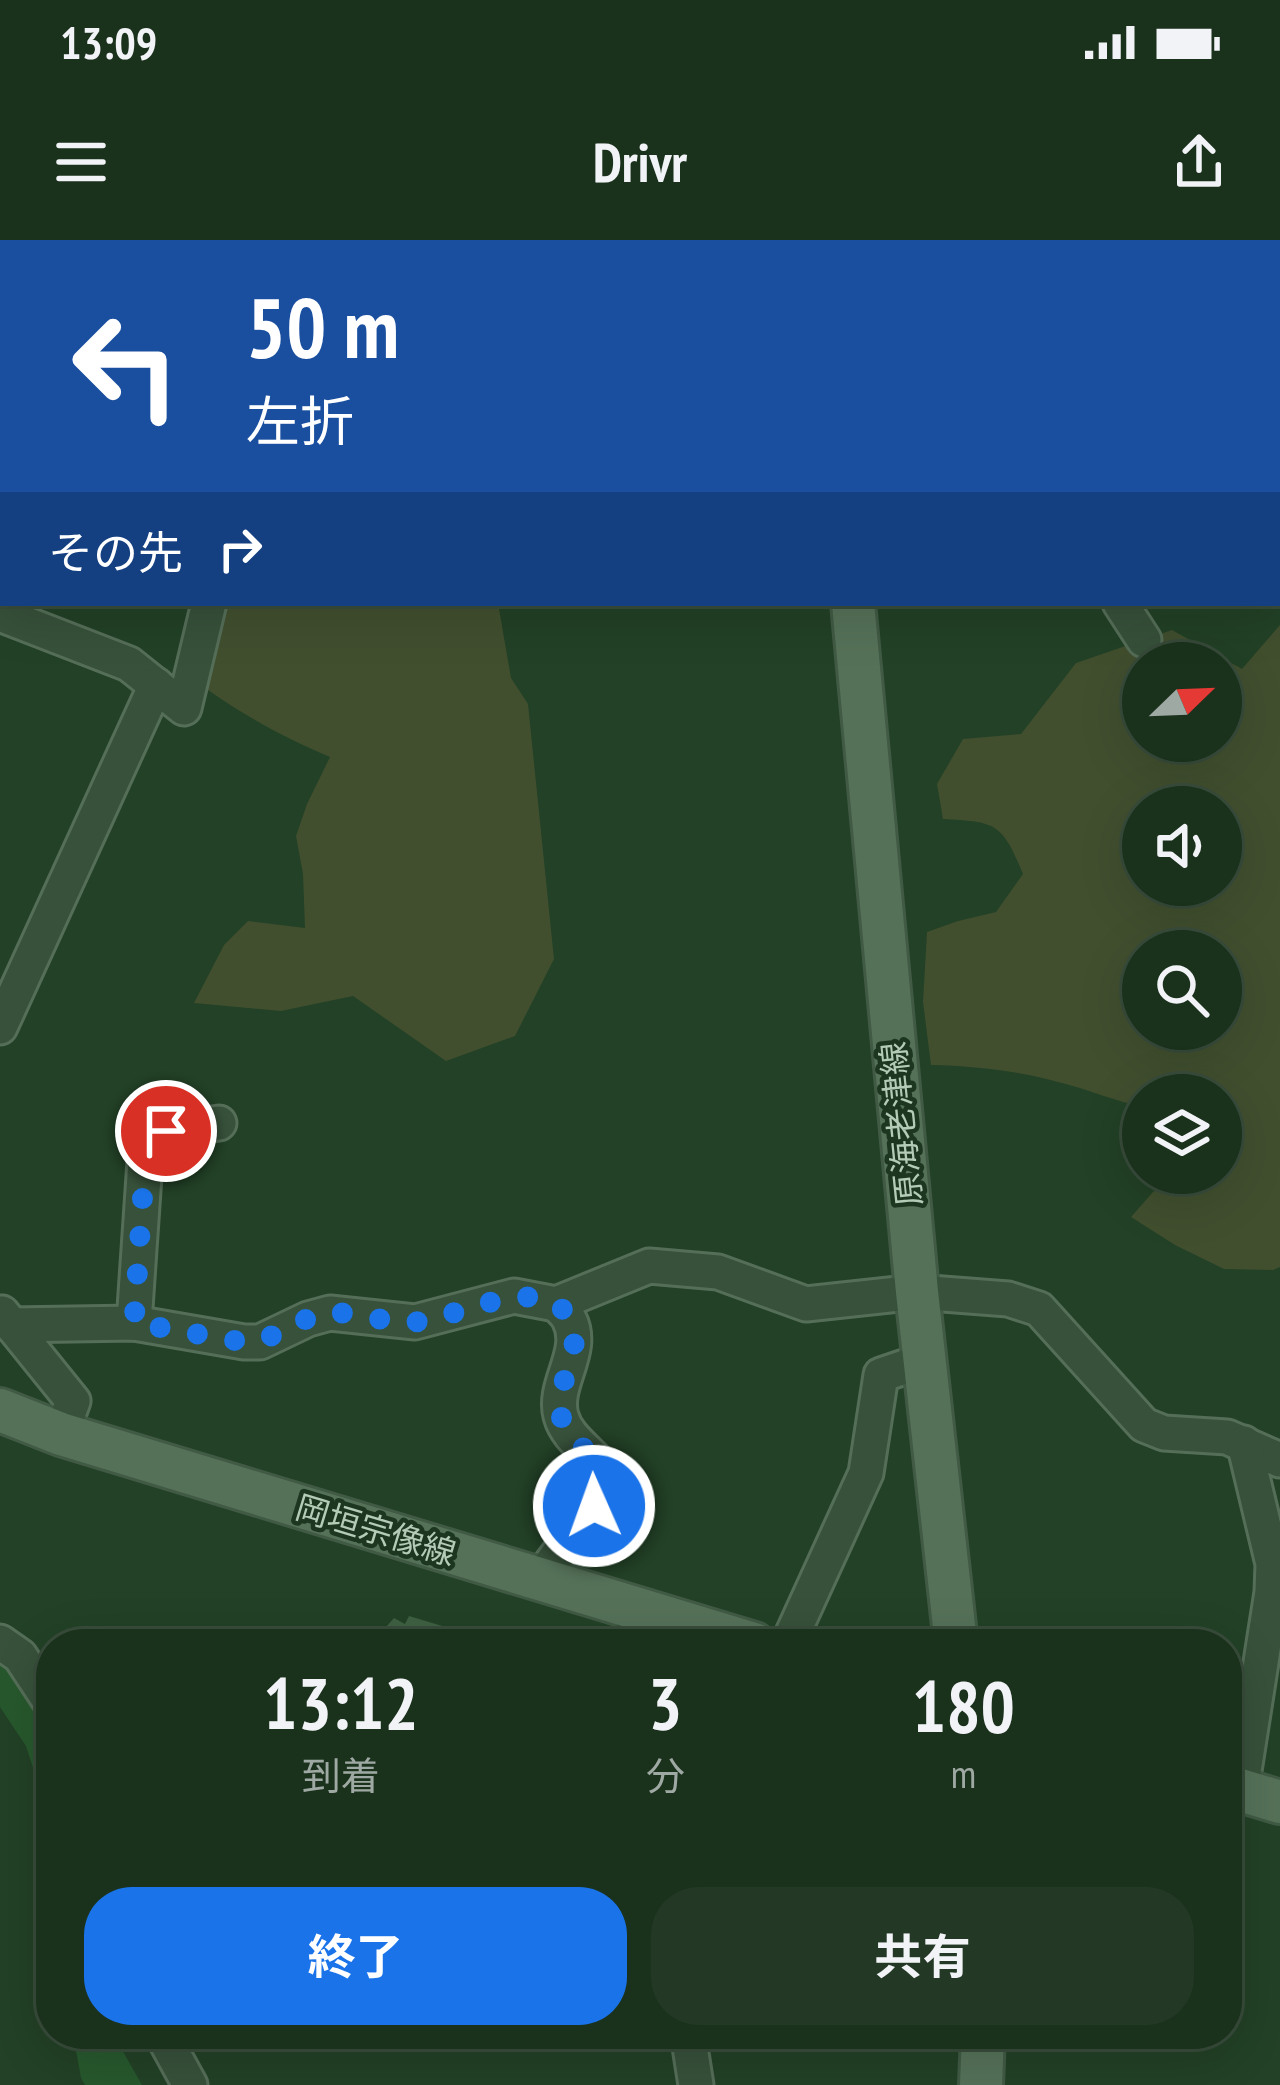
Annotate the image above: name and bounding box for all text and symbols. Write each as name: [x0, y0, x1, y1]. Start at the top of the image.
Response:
text: 13:09: [60, 13, 157, 71]
text: Drivr: [593, 127, 687, 197]
icon: menu: [48, 129, 114, 195]
icon: share: [1166, 129, 1232, 195]
text: 50 m: [246, 272, 399, 381]
icon: left: [48, 288, 204, 444]
text: 左折: [246, 386, 354, 456]
icon: right: [207, 516, 273, 582]
text: その先: [48, 523, 183, 581]
north arrow: [1122, 642, 1242, 762]
map controls: [1122, 642, 1242, 1194]
button: sound: [1122, 786, 1242, 906]
button: search: [1122, 930, 1242, 1050]
street label: 原海老津線: [870, 1040, 931, 1208]
button: layers: [1122, 1074, 1242, 1194]
pin: [115, 1080, 217, 1182]
icon: arrive: [133, 1098, 199, 1164]
position arrow: [531, 1443, 657, 1569]
street label: 岡垣宗像線: [291, 1485, 461, 1574]
text: 13:12: [263, 1656, 419, 1749]
text: 3: [648, 1656, 682, 1749]
text: 180: [912, 1659, 1015, 1752]
text: m: [951, 1748, 976, 1799]
text: 到着: [302, 1750, 380, 1801]
text: 分: [646, 1750, 685, 1801]
button: 終了: [84, 1887, 627, 2025]
button: 共有: [651, 1887, 1194, 2025]

